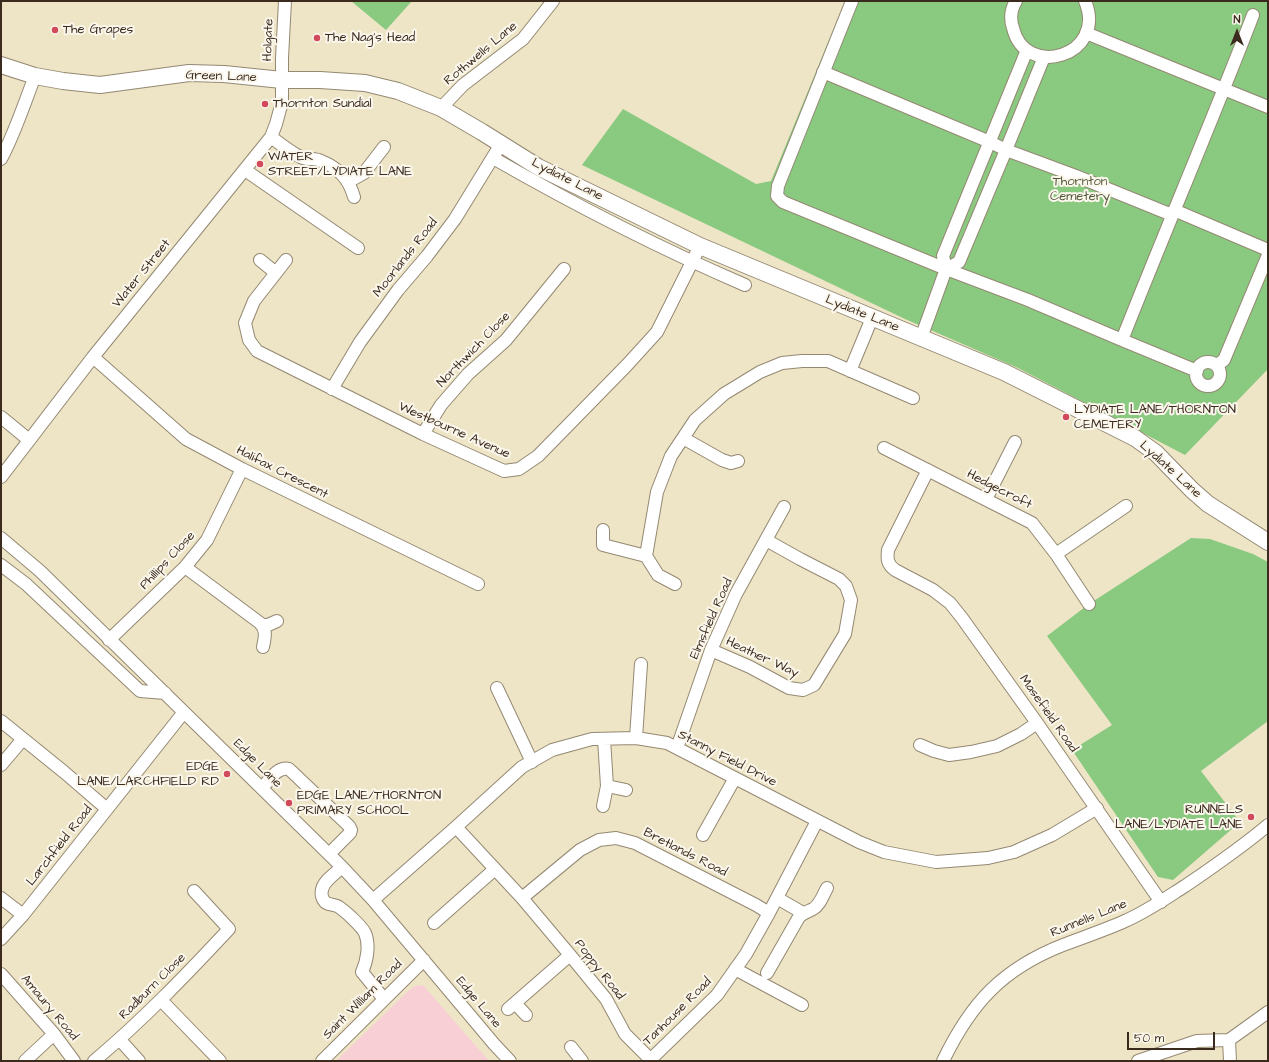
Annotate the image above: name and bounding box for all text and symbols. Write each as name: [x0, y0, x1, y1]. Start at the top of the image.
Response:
north arrow: [1217, 12, 1257, 52]
text: N: [1234, 12, 1240, 27]
street label: Holgate: [260, 18, 278, 62]
street label: Rothwells Lane: [441, 19, 521, 89]
place label: The Grapes: [63, 22, 133, 38]
marker: The Grapes: [50, 25, 60, 35]
place label: The Nag's Head: [325, 30, 415, 46]
marker: The Nag's Head: [312, 33, 322, 43]
street label: Green Lane: [185, 68, 257, 86]
place label: Thornton Sundial: [273, 96, 372, 112]
marker: Thornton Sundial: [260, 99, 270, 109]
place label: WATER STREET/LYDIATE LANE: [268, 149, 412, 180]
street label: Lydiate Lane: [529, 155, 605, 205]
marker: WATER STREET/LYDIATE LANE: [255, 159, 265, 169]
park label: Thornton Cemetery: [1050, 174, 1110, 205]
street label: Moorlands Road: [370, 215, 442, 301]
street label: Water Street: [110, 237, 174, 311]
street label: Lydiate Lane: [823, 292, 901, 336]
street label: Northwich Close: [434, 309, 514, 391]
street label: Westbourne Avenue: [396, 399, 512, 463]
place label: LYDIATE LANE/THORNTON CEMETERY: [1074, 402, 1236, 433]
marker: LYDIATE LANE/THORNTON CEMETERY: [1061, 412, 1071, 422]
street label: Lydiate Lane: [1136, 438, 1204, 502]
street label: Halifax Crescent: [233, 443, 331, 503]
street label: Hedgecroft: [964, 467, 1034, 513]
street label: Phillips Close: [137, 529, 199, 593]
street label: Elmsfield Road: [687, 576, 737, 662]
street label: Heather Way: [723, 634, 801, 682]
street label: Masefield Road: [1015, 672, 1081, 756]
street label: Stanny Field Drive: [675, 727, 779, 791]
street label: Edge Lane: [229, 736, 285, 792]
place label: EDGE LANE/LARCHFIELD RD: [77, 759, 219, 790]
marker: EDGE LANE/LARCHFIELD RD: [222, 769, 232, 779]
place label: EDGE LANE/THORNTON PRIMARY SCHOOL: [297, 788, 441, 819]
marker: EDGE LANE/THORNTON PRIMARY SCHOOL: [284, 798, 294, 808]
place label: RUNNELS LANE/LYDIATE LANE: [1115, 802, 1243, 833]
street label: Larchfield Road: [24, 803, 96, 889]
marker: RUNNELS LANE/LYDIATE LANE: [1246, 812, 1256, 822]
street label: Bretlands Road: [640, 825, 730, 881]
street label: Runnells Lane: [1049, 897, 1129, 941]
street label: Poppy Road: [571, 937, 627, 1003]
street label: Radburn Close: [117, 951, 189, 1023]
street label: Saint William Road: [320, 957, 406, 1043]
street label: Amaury Road: [17, 972, 81, 1044]
street label: Edge Lane: [452, 974, 504, 1032]
street label: Tanhouse Road: [641, 975, 715, 1049]
scale bar: [1129, 1024, 1217, 1050]
text: 50 m: [1134, 1030, 1164, 1047]

